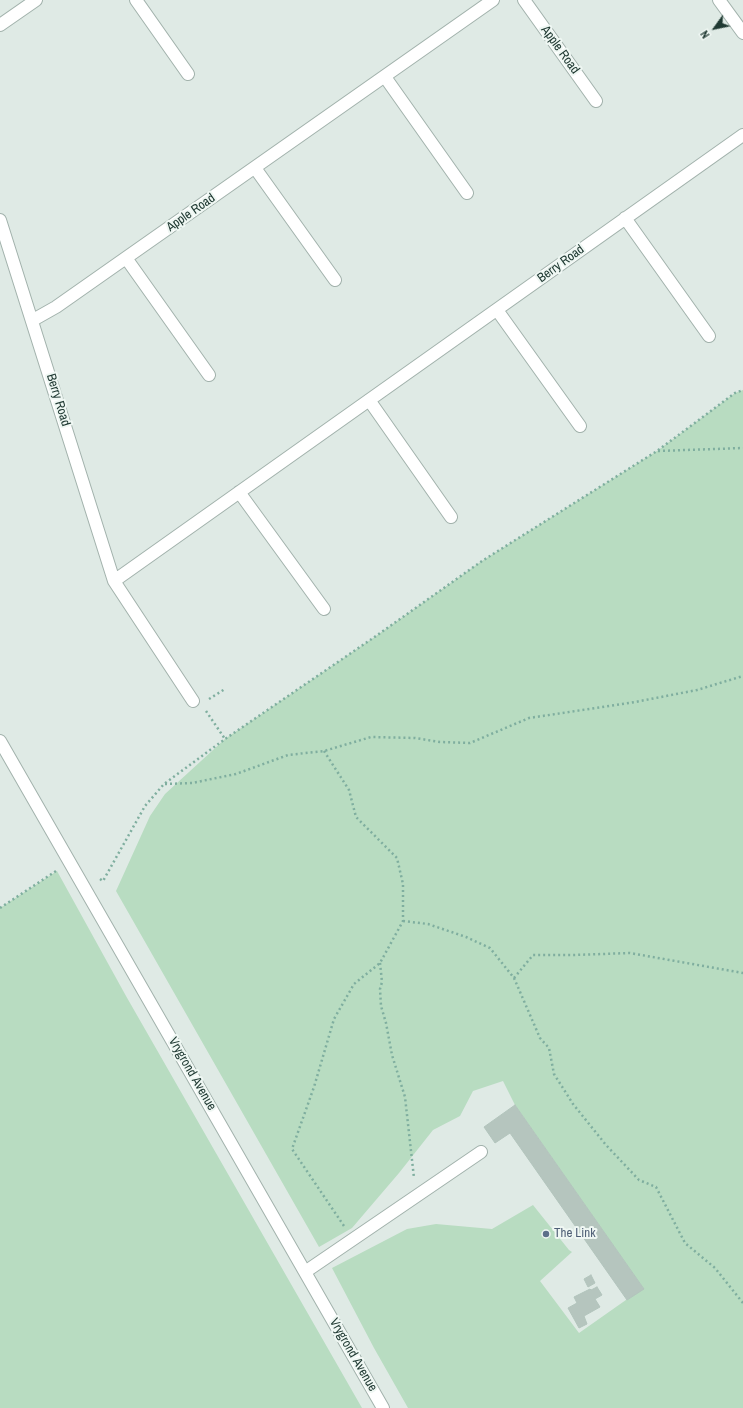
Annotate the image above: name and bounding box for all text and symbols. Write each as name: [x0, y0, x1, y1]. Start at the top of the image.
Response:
north arrow: [695, 8, 735, 48]
street label: Apple Road: [537, 23, 583, 77]
text: N: [697, 28, 713, 41]
street label: Apple Road: [164, 191, 218, 235]
street label: Berry Road: [535, 242, 587, 286]
street label: Berry Road: [43, 372, 73, 428]
street label: Vrygrond Avenue: [165, 1035, 219, 1113]
place label: The Link: [554, 1226, 595, 1242]
marker: The Link: [541, 1229, 551, 1239]
street label: Vrygrond Avenue: [326, 1316, 380, 1394]

